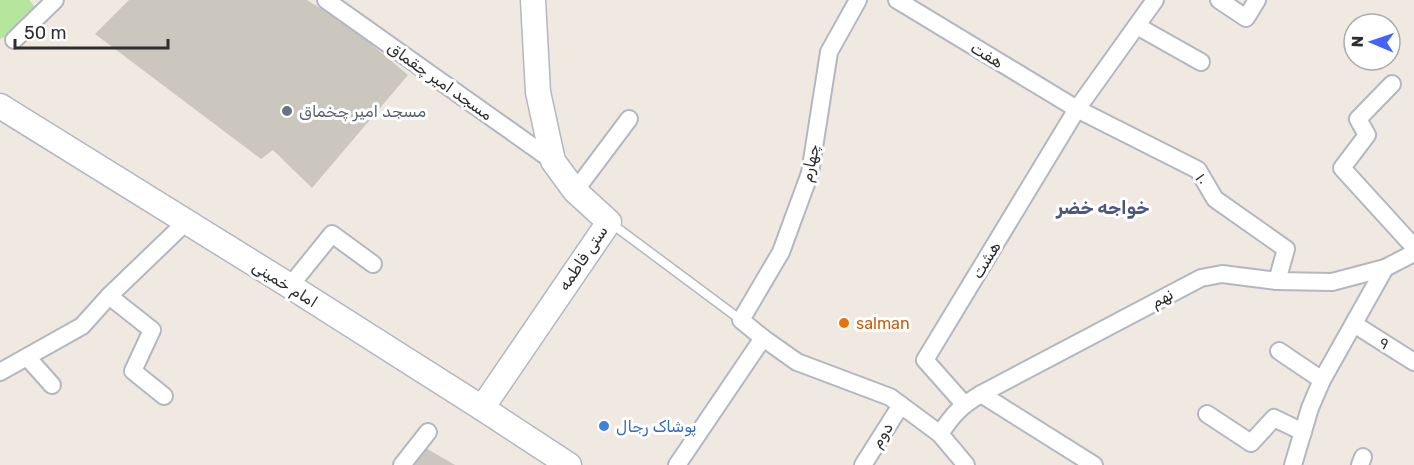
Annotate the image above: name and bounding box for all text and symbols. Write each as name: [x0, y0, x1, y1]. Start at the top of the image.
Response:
scale bar: [15, 12, 168, 50]
north arrow: [1342, 12, 1402, 72]
text: 50 m: [24, 22, 67, 44]
text: N: [1348, 35, 1367, 48]
street label: مسجد امیر چقماق: [383, 38, 496, 125]
street label: هفت: [967, 38, 1007, 72]
place label: مسجد امیر چخماق: [299, 102, 426, 122]
marker: مسجد امیر چخماق: [280, 104, 294, 118]
street label: چهارم: [797, 142, 824, 184]
street label: ۱۰: [1191, 169, 1213, 189]
district label: خواجه خضر: [1055, 197, 1150, 219]
street label: ستی فاطمه: [554, 222, 612, 294]
street label: هشت: [968, 238, 1005, 282]
street label: امام خمینی: [248, 257, 321, 312]
street label: نهم: [1148, 284, 1177, 313]
place label: salman: [856, 314, 910, 333]
marker: salman: [837, 316, 851, 330]
street label: ۹: [1375, 332, 1393, 354]
place label: پوشاک رجال: [616, 417, 697, 437]
marker: پوشاک رجال: [597, 419, 611, 433]
street label: دوم: [867, 419, 898, 452]

